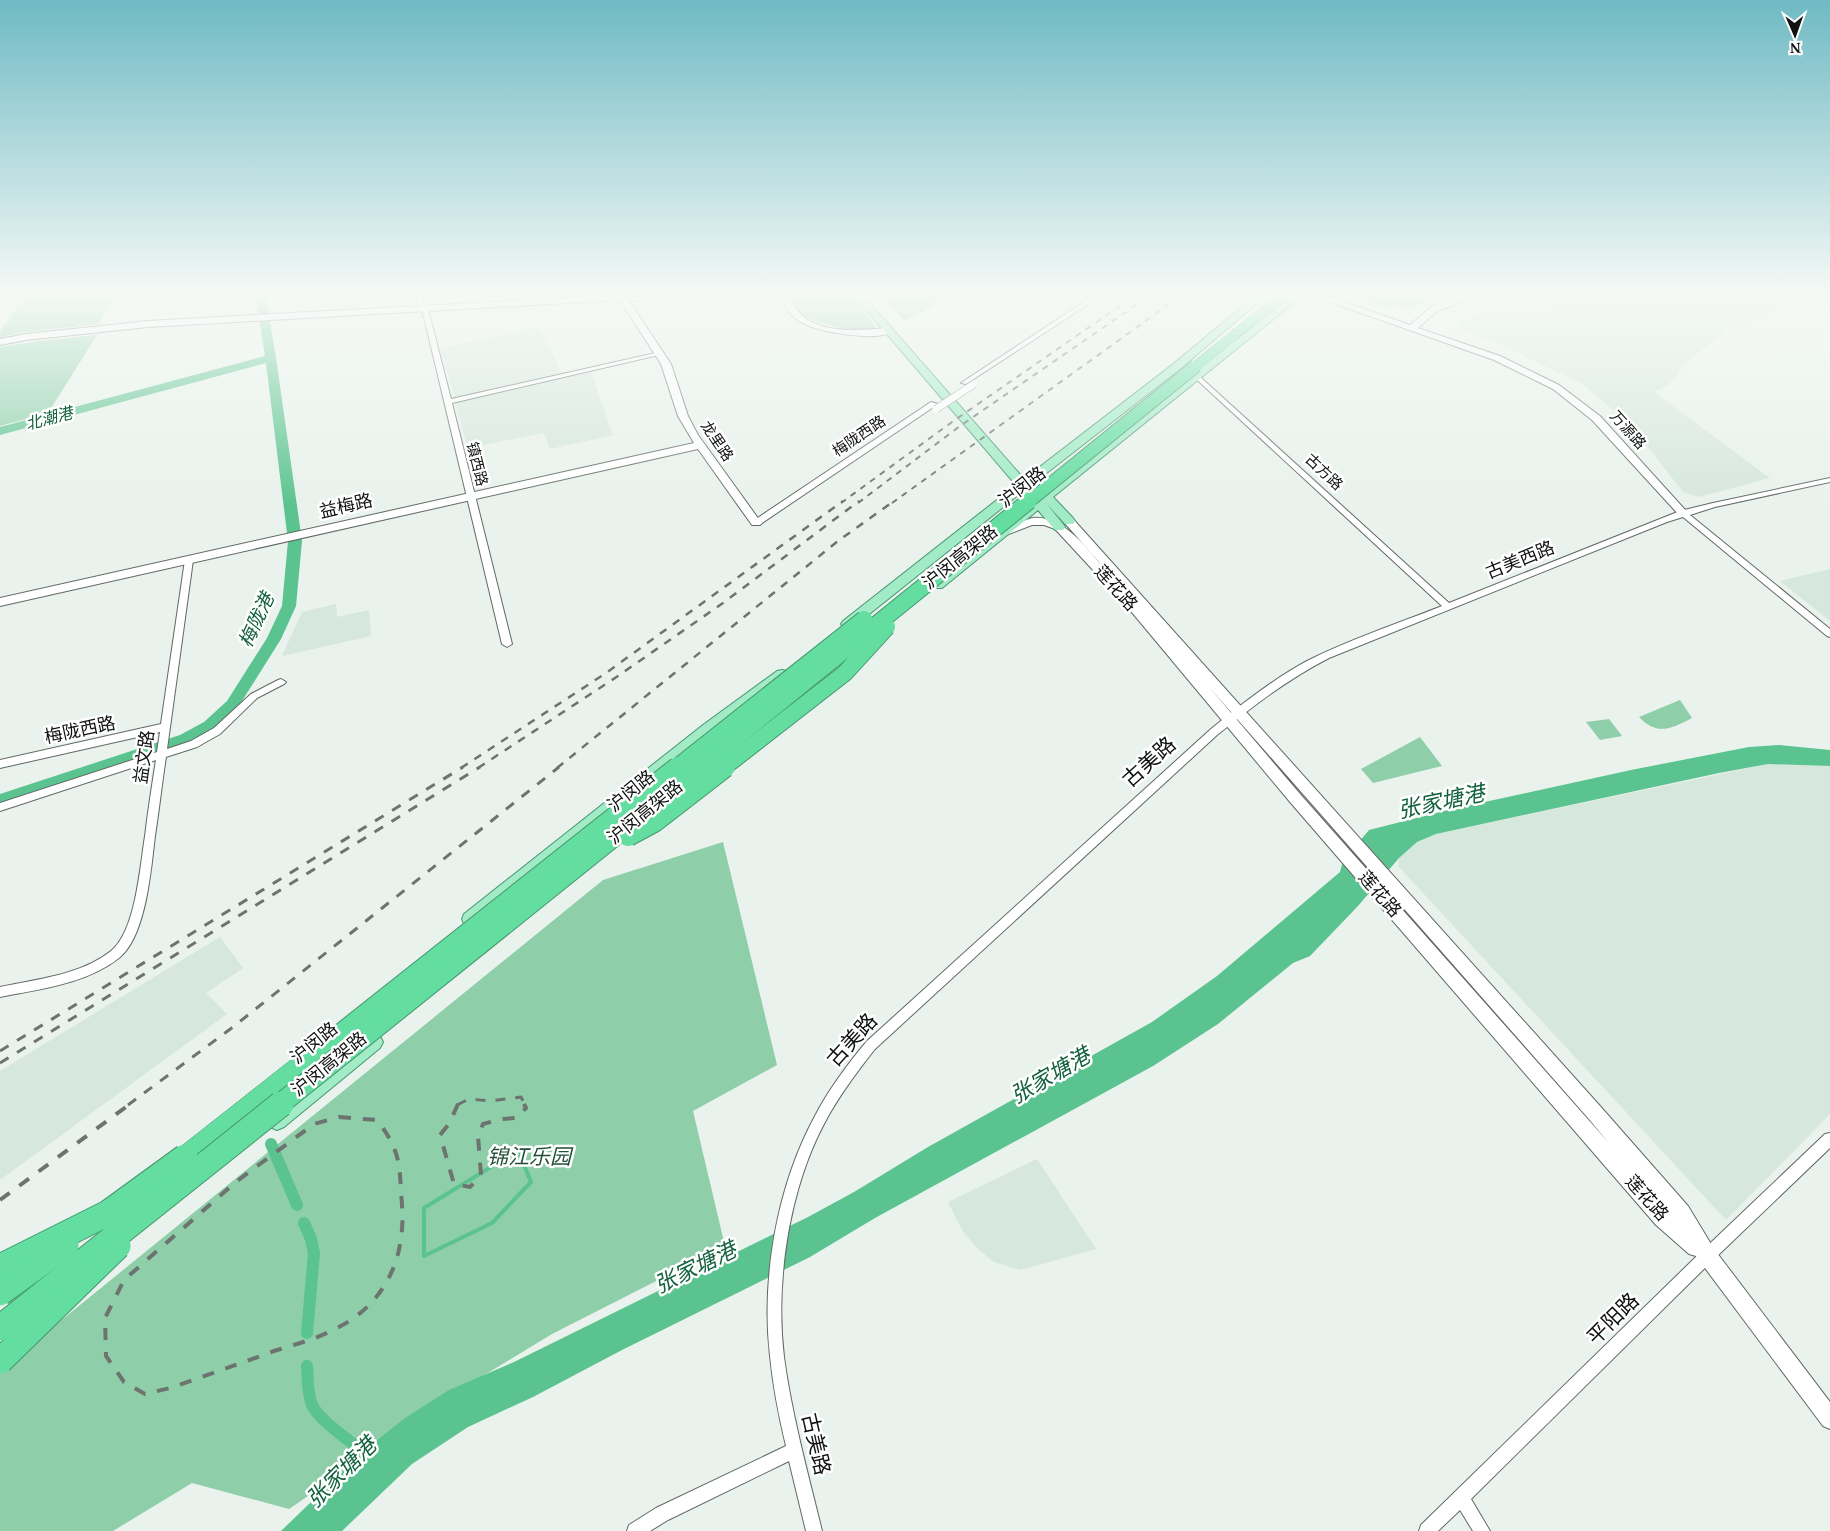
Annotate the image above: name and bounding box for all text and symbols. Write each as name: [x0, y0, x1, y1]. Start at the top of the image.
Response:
north arrow: [1770, 10, 1820, 60]
text: N: [1790, 39, 1801, 58]
water label: 北潮港: [23, 401, 77, 435]
street label: 万源路: [1606, 406, 1651, 453]
street label: 梅陇西路: [828, 410, 889, 460]
street label: 龙里路: [697, 416, 739, 465]
street label: 镇西路: [463, 439, 493, 488]
street label: 古方路: [1301, 449, 1348, 494]
street label: 沪闵路: [993, 460, 1050, 512]
street label: 益梅路: [317, 487, 375, 523]
street label: 沪闵高架路: [917, 519, 1002, 594]
street label: 古美西路: [1482, 534, 1557, 584]
street label: 莲花路: [1090, 559, 1144, 615]
water label: 梅陇港: [232, 586, 281, 651]
street label: 梅陇西路: [42, 710, 118, 748]
street label: 益文路: [127, 728, 159, 785]
street label: 古美路: [1116, 730, 1181, 793]
street label: 沪闵路: [602, 764, 659, 817]
street label: 沪闵高架路: [602, 774, 687, 849]
water label: 张家塘港: [1395, 776, 1490, 824]
street label: 莲花路: [1354, 865, 1408, 922]
street label: 古美路: [820, 1007, 883, 1072]
street label: 沪闵路: [285, 1016, 342, 1069]
street label: 沪闵高架路: [286, 1026, 371, 1101]
water label: 张家塘港: [1004, 1038, 1098, 1109]
park label: 锦江乐园: [487, 1142, 574, 1170]
street label: 莲花路: [1621, 1169, 1675, 1225]
water label: 张家塘港: [648, 1232, 743, 1299]
street label: 平阳路: [1580, 1286, 1644, 1350]
street label: 古美路: [796, 1410, 838, 1478]
water label: 张家塘港: [299, 1427, 384, 1513]

